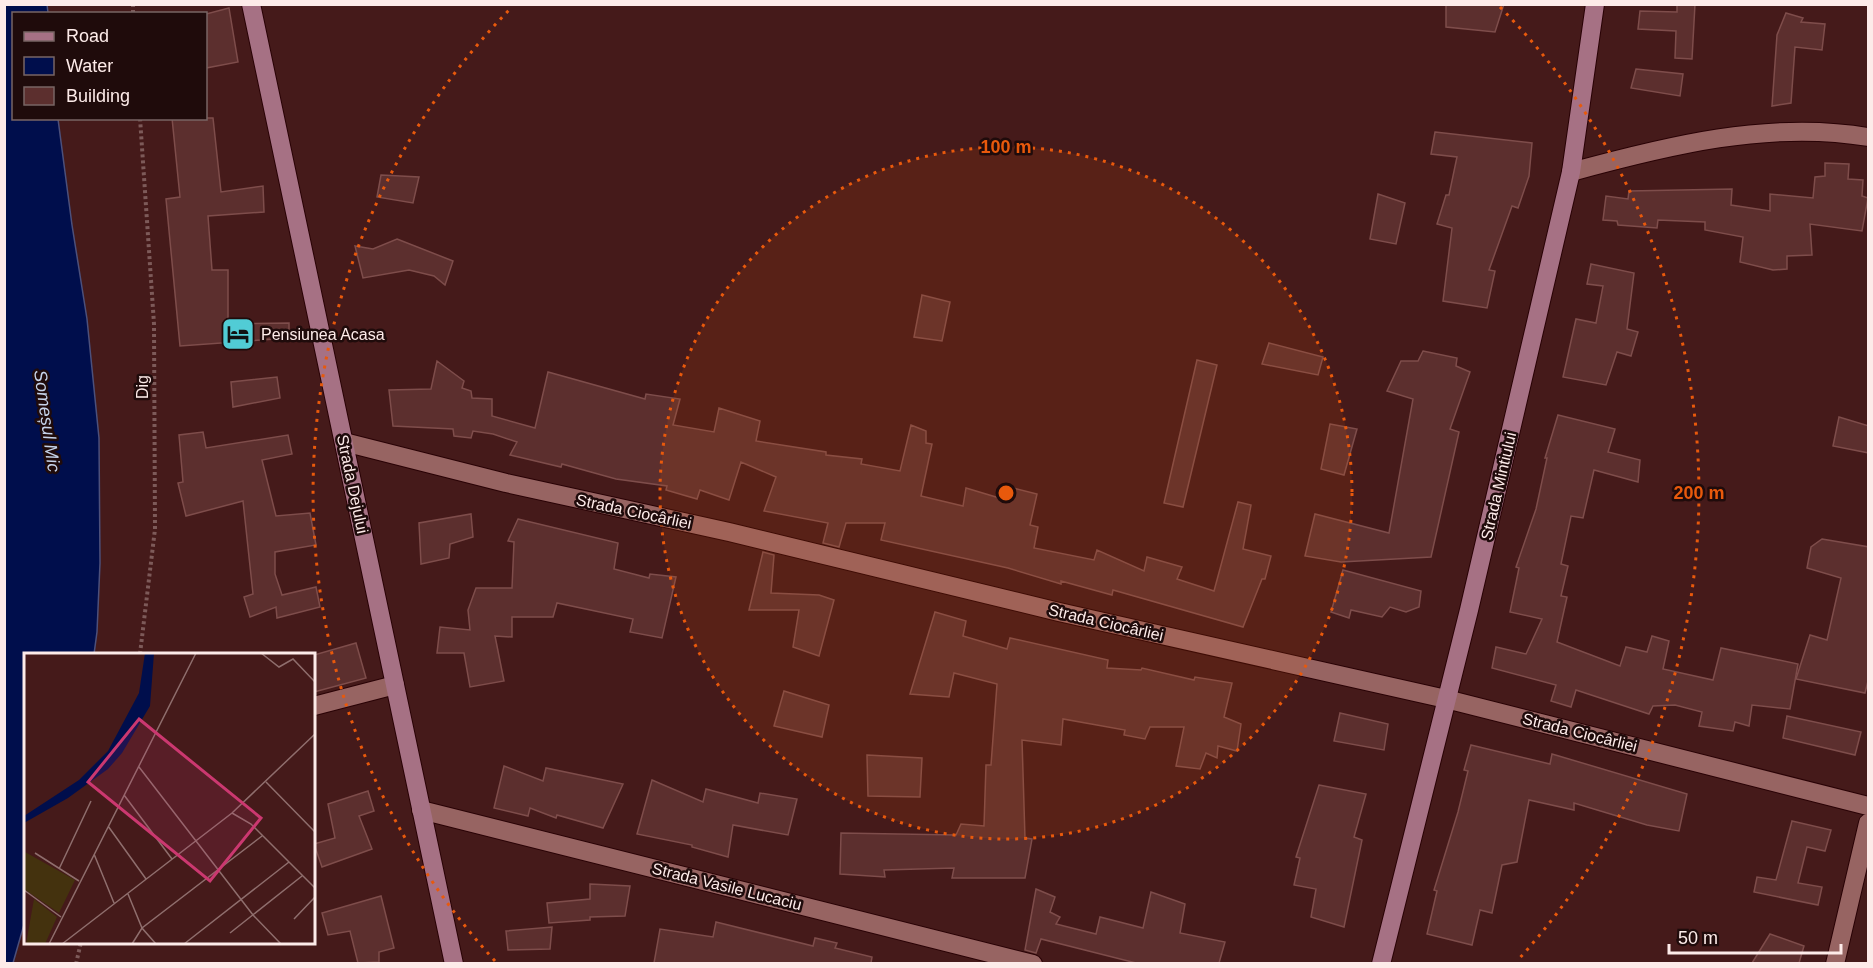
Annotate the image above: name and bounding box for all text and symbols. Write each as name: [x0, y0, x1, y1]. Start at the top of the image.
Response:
legend: [12, 12, 207, 120]
text: Road: [66, 26, 109, 46]
text: Water: [66, 56, 113, 76]
text: Building: [66, 86, 130, 106]
text: 100 m: [980, 137, 1032, 157]
hotel icon: Pensiunea Acasa: [220, 316, 256, 352]
place label: Pensiunea Acasa: [261, 326, 385, 343]
water label: Someșul Mic: [30, 369, 64, 473]
street label: Dig: [134, 375, 151, 399]
street label: Strada Mintiului: [1478, 430, 1519, 542]
street label: Strada Dejului: [334, 433, 371, 535]
centre of rings: [996, 483, 1016, 503]
text: 200 m: [1673, 483, 1725, 503]
street label: Strada Ciocârliei: [575, 491, 693, 532]
street label: Strada Ciocârliei: [1047, 601, 1165, 644]
inset map: [24, 653, 315, 944]
street label: Strada Ciocârliei: [1521, 710, 1639, 755]
street label: Strada Vasile Lucaciu: [650, 860, 803, 913]
scale bar: [1669, 917, 1842, 955]
text: 50 m: [1678, 928, 1718, 948]

